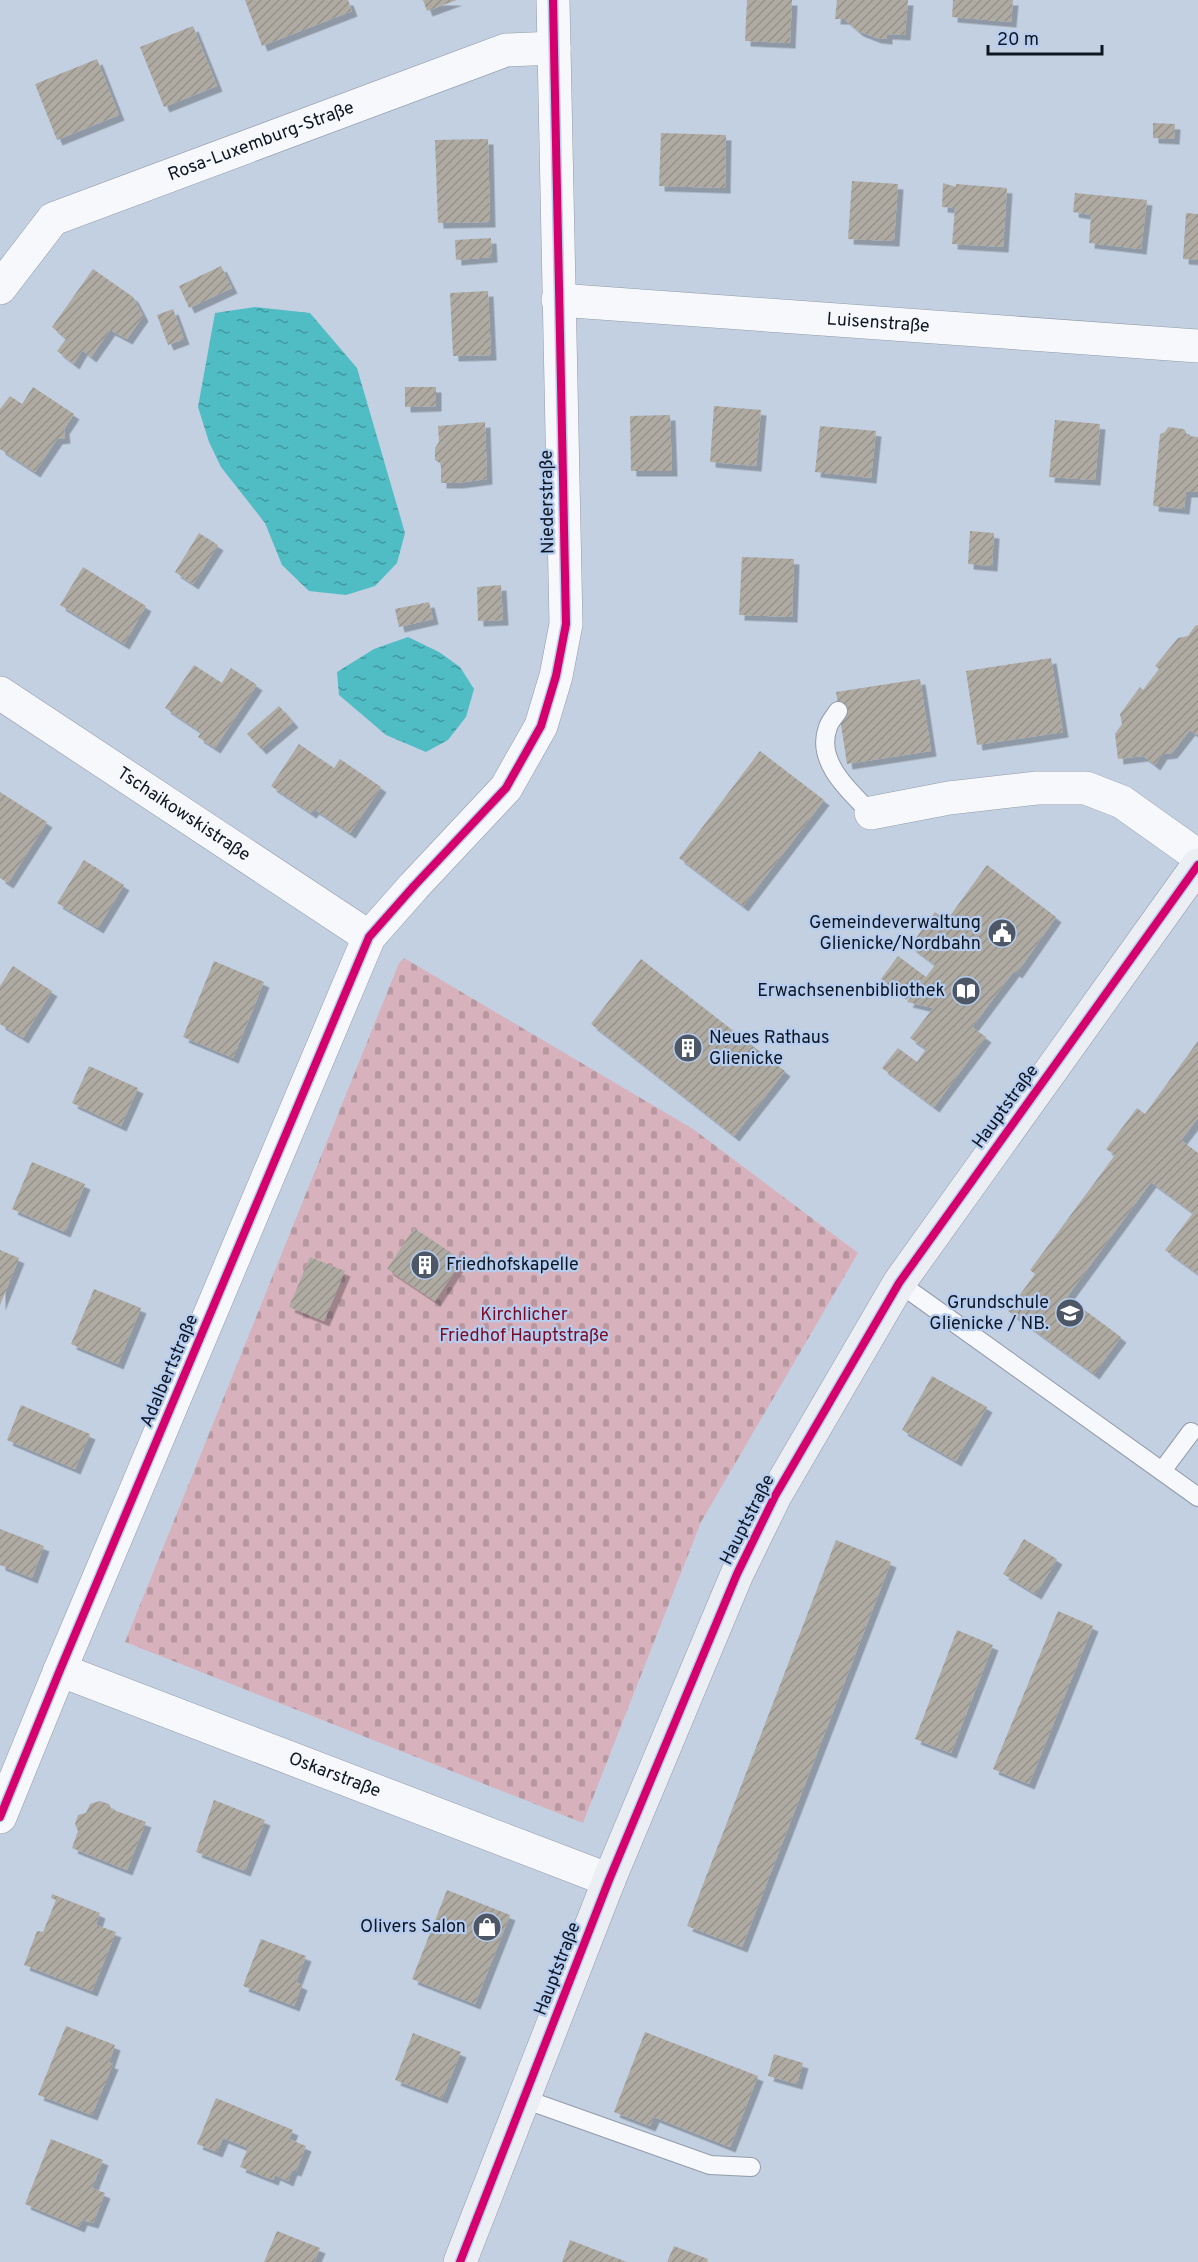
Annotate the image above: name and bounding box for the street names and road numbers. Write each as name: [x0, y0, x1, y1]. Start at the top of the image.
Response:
street label: Rosa-Luxemburg-Straße: [165, 96, 357, 187]
street label: Luisenstraße: [826, 308, 930, 338]
street label: Niederstraße: [536, 450, 560, 554]
street label: Tschaikowskistraße: [112, 762, 255, 867]
street label: Hauptstraße: [968, 1060, 1044, 1154]
street label: Adalbertstraße: [136, 1311, 204, 1431]
street label: Hauptstraße: [715, 1471, 781, 1569]
street label: Oskarstraße: [285, 1747, 384, 1803]
street label: Hauptstraße: [530, 1919, 586, 2019]

